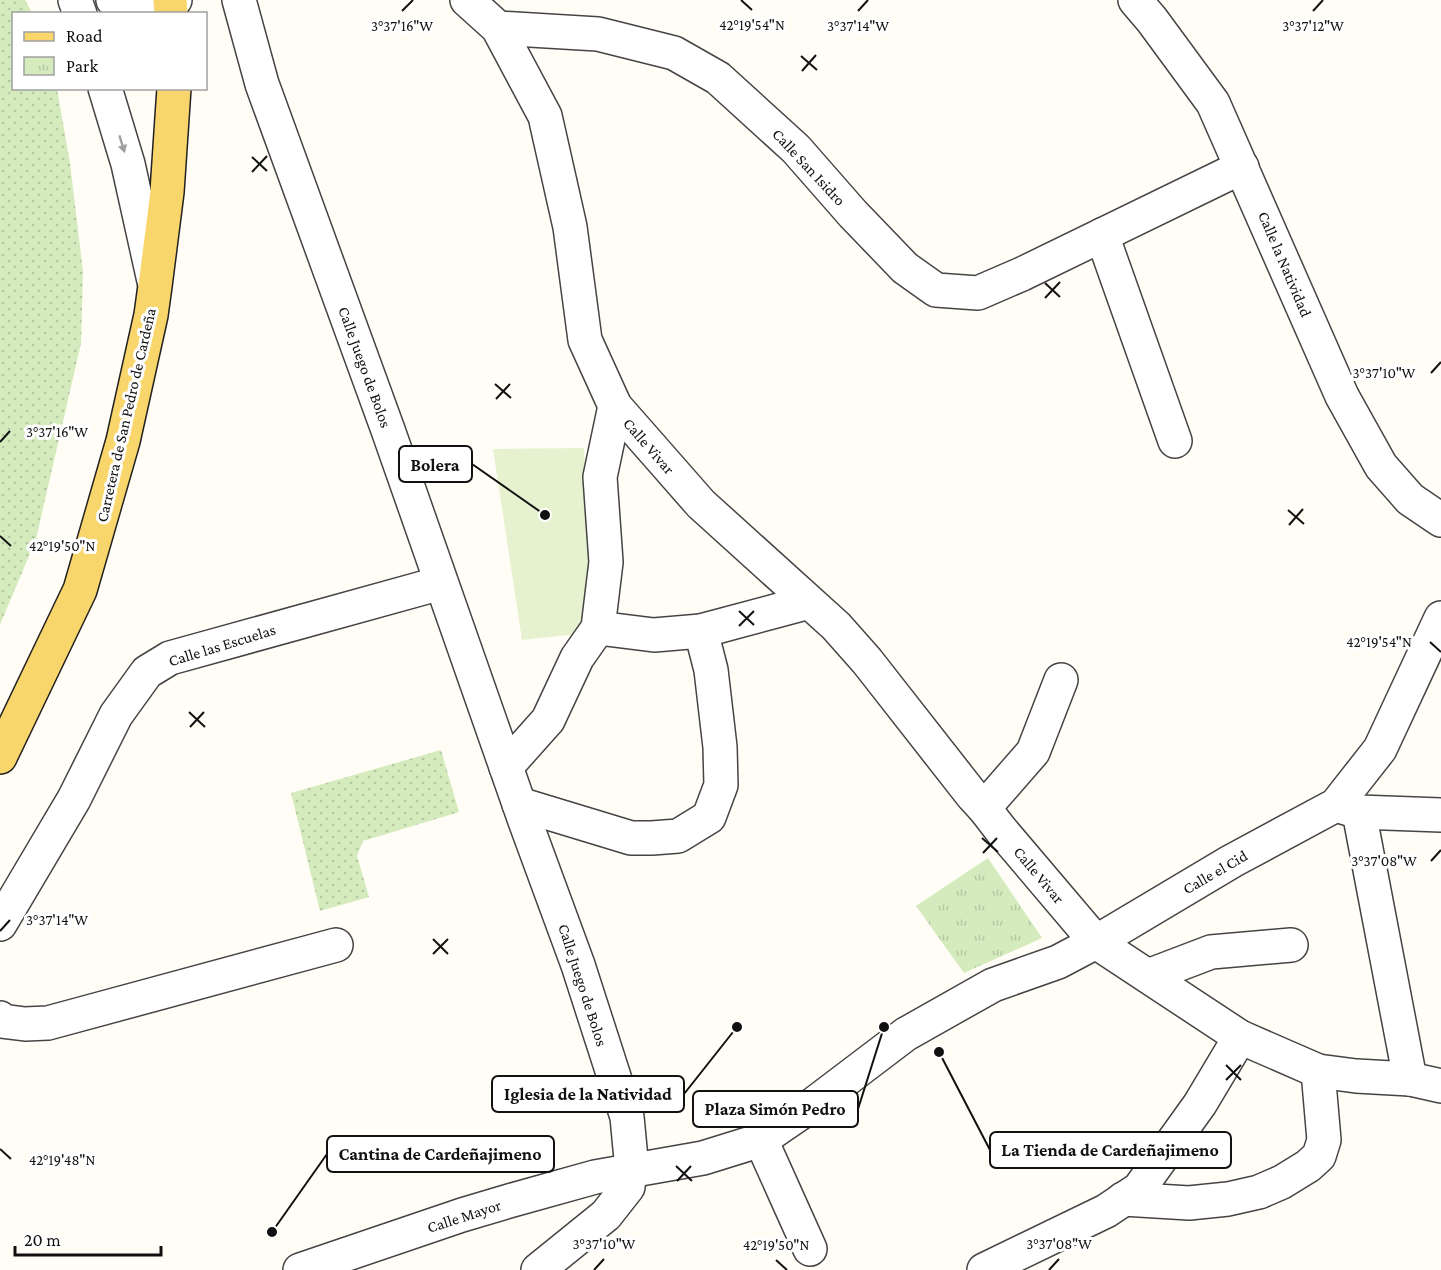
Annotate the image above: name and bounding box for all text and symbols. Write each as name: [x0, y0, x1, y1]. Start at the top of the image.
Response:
legend: [12, 12, 207, 90]
text: 42°19'54"N: [719, 17, 785, 33]
text: 3°37'16"W: [371, 18, 433, 34]
text: 3°37'14"W: [827, 18, 889, 34]
text: 3°37'12"W: [1282, 18, 1344, 34]
text: Road: [66, 26, 103, 46]
text: Park: [66, 56, 98, 76]
street label: Calle San Isidro: [769, 125, 849, 209]
one-way arrow: [118, 135, 127, 153]
street label: Calle la Natividad: [1255, 209, 1315, 320]
street label: Calle Juego de Bolos: [334, 304, 395, 430]
street label: Carretera de San Pedro de Cardeña: [93, 306, 159, 524]
text: 3°37'10"W: [1353, 365, 1416, 381]
street label: Calle Vivar: [620, 415, 678, 478]
text: 3°37'16"W: [26, 424, 88, 440]
callout: Bolera: [399, 446, 472, 482]
text: Bolera: [410, 455, 460, 475]
text: 42°19'50"N: [29, 538, 95, 554]
street label: Calle las Escuelas: [166, 621, 278, 669]
text: 42°19'54"N: [1346, 634, 1412, 650]
street label: Calle Vivar: [1010, 843, 1068, 907]
street label: Calle el Cid: [1180, 846, 1251, 897]
text: 3°37'08"W: [1351, 853, 1417, 869]
text: 3°37'14"W: [26, 912, 88, 928]
street label: Calle Juego de Bolos: [554, 922, 611, 1049]
callout: Iglesia de la Natividad: [492, 1076, 684, 1112]
text: Iglesia de la Natividad: [504, 1084, 672, 1104]
callout: Plaza Simón Pedro: [693, 1091, 858, 1127]
text: Plaza Simón Pedro: [704, 1099, 846, 1119]
callout: La Tienda de Cardeñajimeno: [990, 1132, 1231, 1168]
callout: Cantina de Cardeñajimeno: [327, 1136, 554, 1172]
text: La Tienda de Cardeñajimeno: [1001, 1140, 1219, 1161]
text: Cantina de Cardeñajimeno: [338, 1144, 542, 1165]
text: 42°19'48"N: [29, 1152, 95, 1168]
street label: Calle Mayor: [425, 1196, 504, 1237]
scale bar: [15, 1219, 160, 1257]
text: 20 m: [24, 1230, 61, 1250]
text: 3°37'10"W: [573, 1236, 636, 1252]
text: 3°37'08"W: [1026, 1236, 1092, 1252]
text: 42°19'50"N: [743, 1237, 809, 1253]

